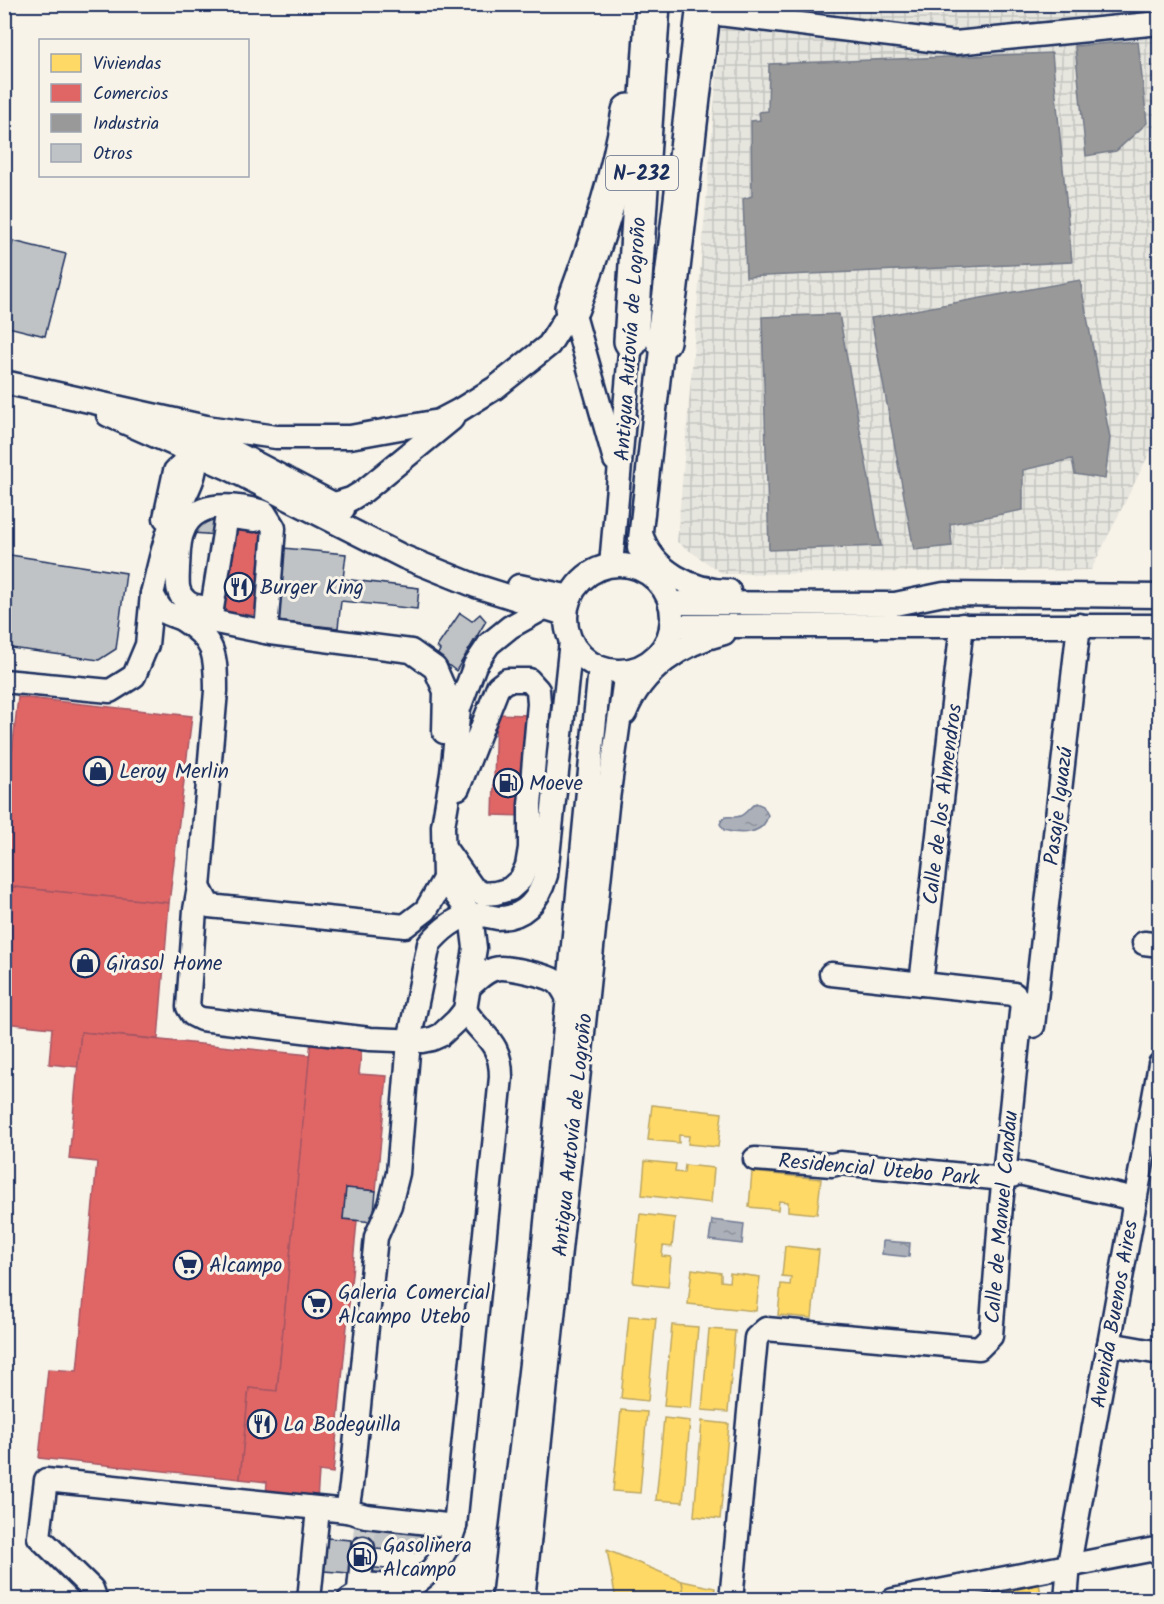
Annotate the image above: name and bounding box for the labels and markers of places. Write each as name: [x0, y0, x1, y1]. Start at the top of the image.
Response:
restaurant icon: Burger King: [223, 571, 255, 603]
place label: Burger King: [260, 572, 364, 605]
shop icon: Leroy Merlin: [82, 755, 114, 787]
place label: Leroy Merlin: [119, 756, 229, 789]
fuel station icon: Moeve: [492, 767, 524, 799]
place label: Moeve: [529, 768, 583, 801]
shop icon: Girasol Home: [69, 947, 101, 979]
place label: Girasol Home: [106, 948, 223, 981]
supermarket icon: Alcampo: [172, 1249, 204, 1281]
place label: Alcampo: [209, 1250, 282, 1283]
place label: Galeria Comercial Alcampo Utebo: [338, 1277, 490, 1334]
supermarket icon: Galeria Comercial Alcampo Utebo: [301, 1288, 333, 1320]
restaurant icon: La Bodeguilla: [246, 1408, 278, 1440]
place label: La Bodeguilla: [283, 1409, 401, 1442]
place label: Gasolinera Alcampo: [383, 1530, 472, 1587]
fuel station icon: Gasolinera Alcampo: [346, 1541, 378, 1573]

